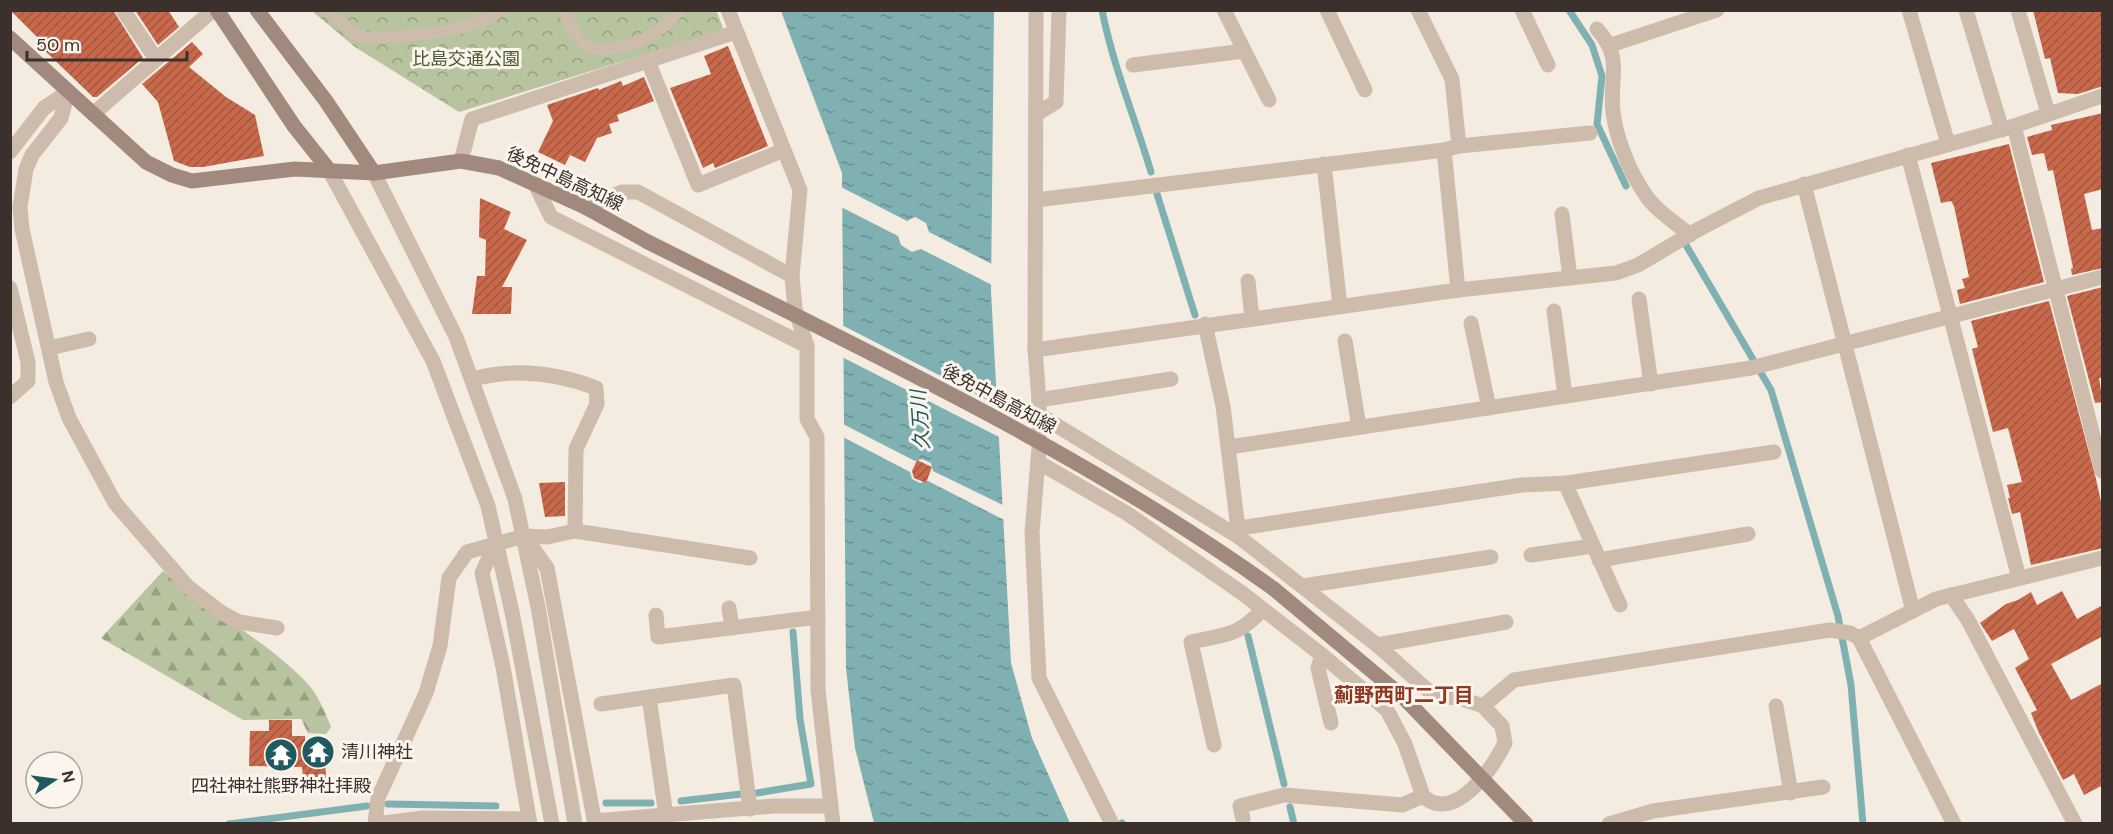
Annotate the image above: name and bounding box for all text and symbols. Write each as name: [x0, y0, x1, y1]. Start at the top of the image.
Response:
scale bar: [27, 24, 188, 62]
text: 50 m: [36, 33, 80, 57]
park label: 比島交通公園: [412, 47, 520, 71]
street label: 後免中島高知線: [503, 141, 627, 217]
street label: 後免中島高知線: [938, 359, 1060, 439]
water label: 久万川: [905, 387, 935, 451]
district label: 薊野西町二丁目: [1334, 682, 1474, 708]
temple icon: 清川神社: [300, 734, 336, 770]
temple icon: 四社神社熊野神社拝殿: [263, 737, 299, 773]
place label: 清川神社: [341, 740, 413, 764]
north arrow: [24, 750, 84, 810]
text: N: [57, 769, 80, 785]
place label: 四社神社熊野神社拝殿: [191, 774, 371, 798]

